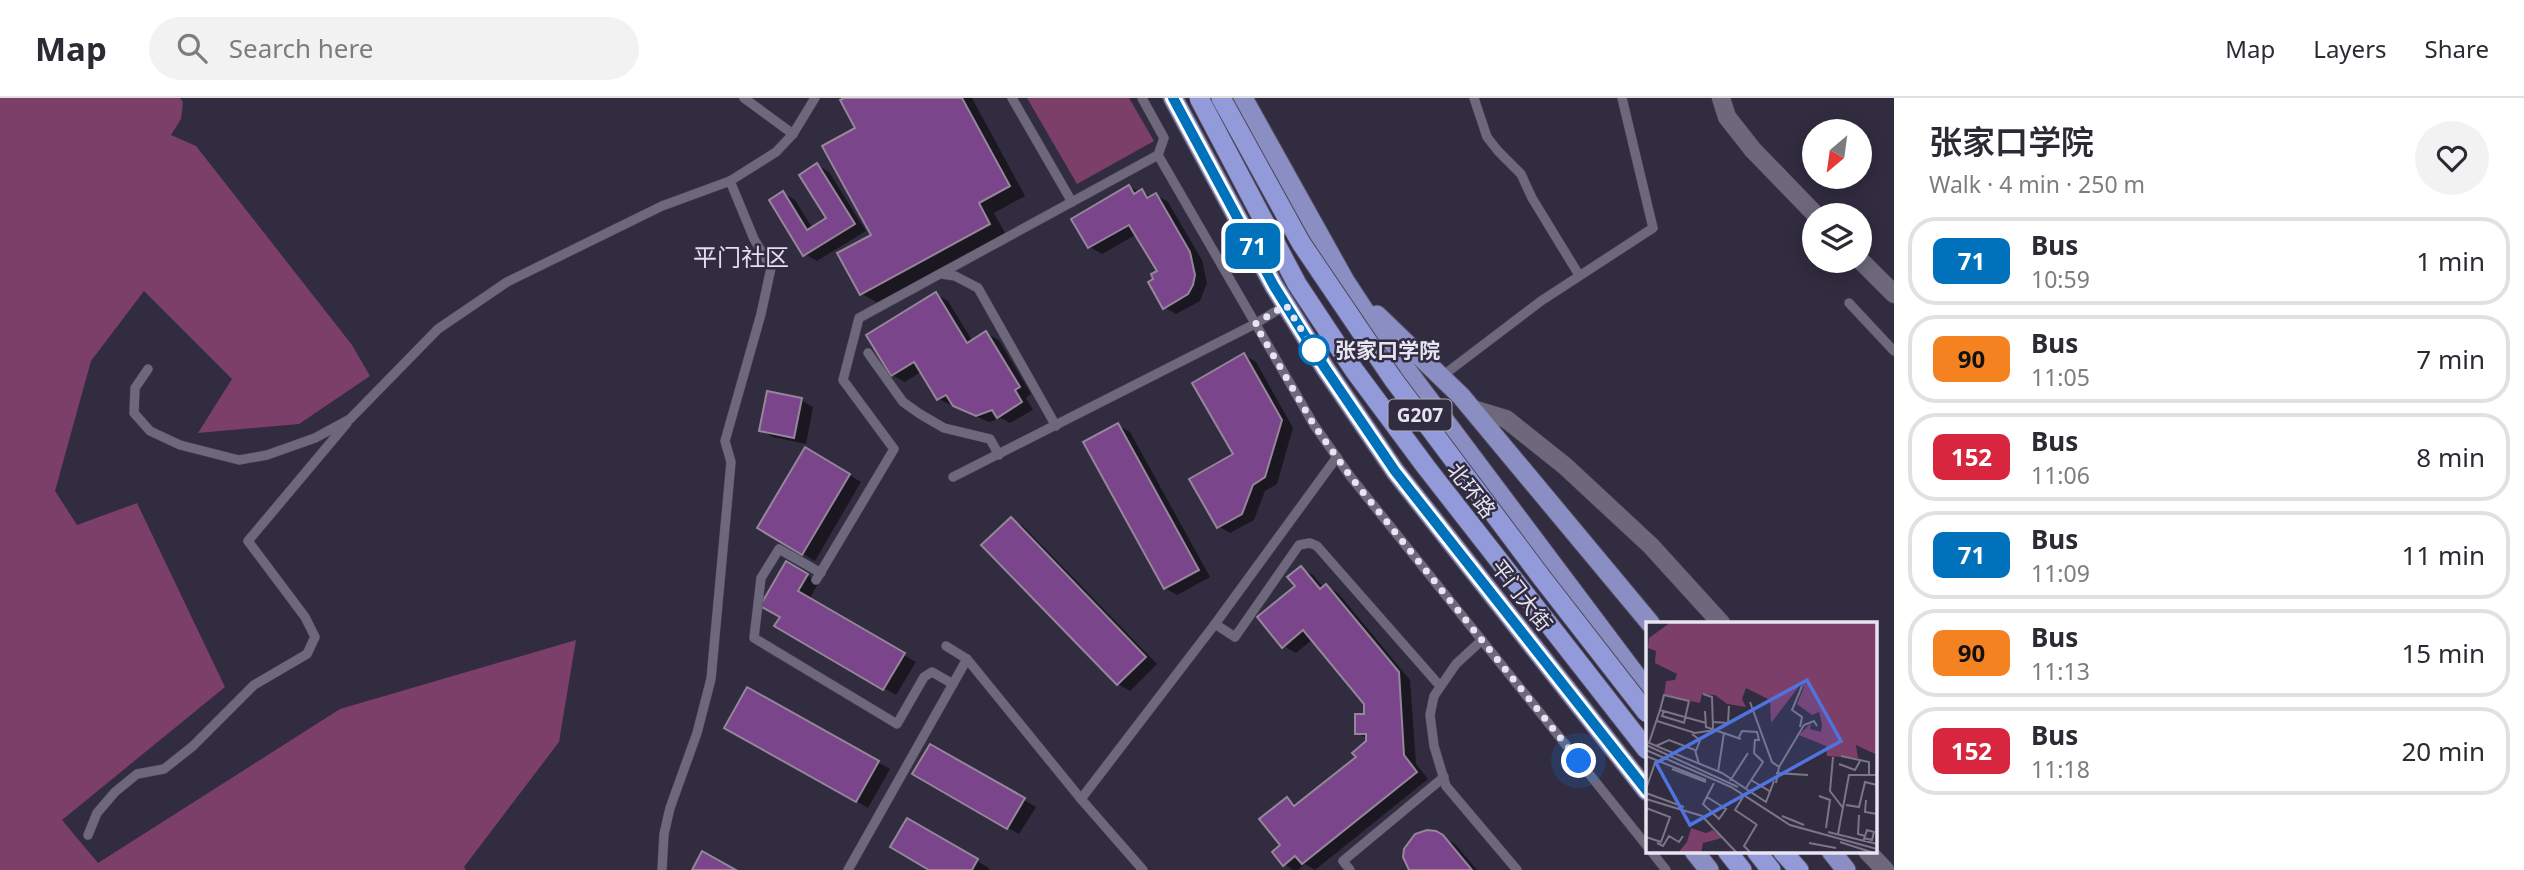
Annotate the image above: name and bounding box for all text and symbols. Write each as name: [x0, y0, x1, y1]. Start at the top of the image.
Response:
search box: [149, 17, 639, 80]
text: Map: [35, 26, 107, 71]
icon: search: [173, 29, 211, 67]
text: Search here: [229, 30, 373, 66]
text: Map: [2225, 32, 2275, 65]
text: Layers: [2313, 32, 2387, 65]
text: Share: [2425, 32, 2489, 65]
north arrow: [1802, 119, 1872, 189]
map controls: [1802, 119, 1872, 273]
text: 张家口学院: [1929, 119, 2094, 164]
button: heart: [2415, 121, 2489, 195]
text: Walk · 4 min · 250 m: [1929, 168, 2145, 200]
button: layers: [1802, 203, 1872, 273]
line badge: 71: [1222, 223, 1284, 269]
text: Bus: [2031, 227, 2078, 263]
text: 71: [1239, 229, 1267, 262]
district label: 平门社区: [693, 240, 789, 273]
text: 1 min: [2416, 243, 2485, 279]
text: 71: [1958, 244, 1985, 277]
text: 10:59: [2031, 263, 2090, 295]
text: Bus: [2031, 325, 2078, 361]
marker: 张家口学院: [1299, 335, 1329, 365]
place label: 张家口学院: [1335, 336, 1440, 364]
text: 7 min: [2416, 341, 2485, 377]
text: 90: [1958, 342, 1985, 375]
text: 11:05: [2031, 361, 2090, 393]
road number: G207: [1388, 400, 1452, 430]
text: Bus: [2031, 423, 2078, 459]
text: 8 min: [2416, 439, 2485, 475]
text: 152: [1951, 440, 1992, 473]
street label: 北环路: [1442, 457, 1502, 523]
text: 11:06: [2031, 459, 2090, 491]
text: Bus: [2031, 521, 2078, 557]
text: 11 min: [2401, 537, 2485, 573]
text: 71: [1958, 538, 1985, 571]
street label: 平门大街: [1485, 553, 1559, 637]
text: 11:09: [2031, 557, 2090, 589]
text: Bus: [2031, 619, 2078, 655]
inset map: [1646, 622, 1876, 852]
text: 15 min: [2401, 635, 2485, 671]
text: 90: [1958, 636, 1985, 669]
text: 11:13: [2031, 655, 2090, 687]
text: Bus: [2031, 717, 2078, 753]
text: 20 min: [2401, 733, 2485, 769]
text: 152: [1951, 734, 1992, 767]
your location: [1561, 743, 1596, 778]
text: 11:18: [2031, 753, 2090, 785]

